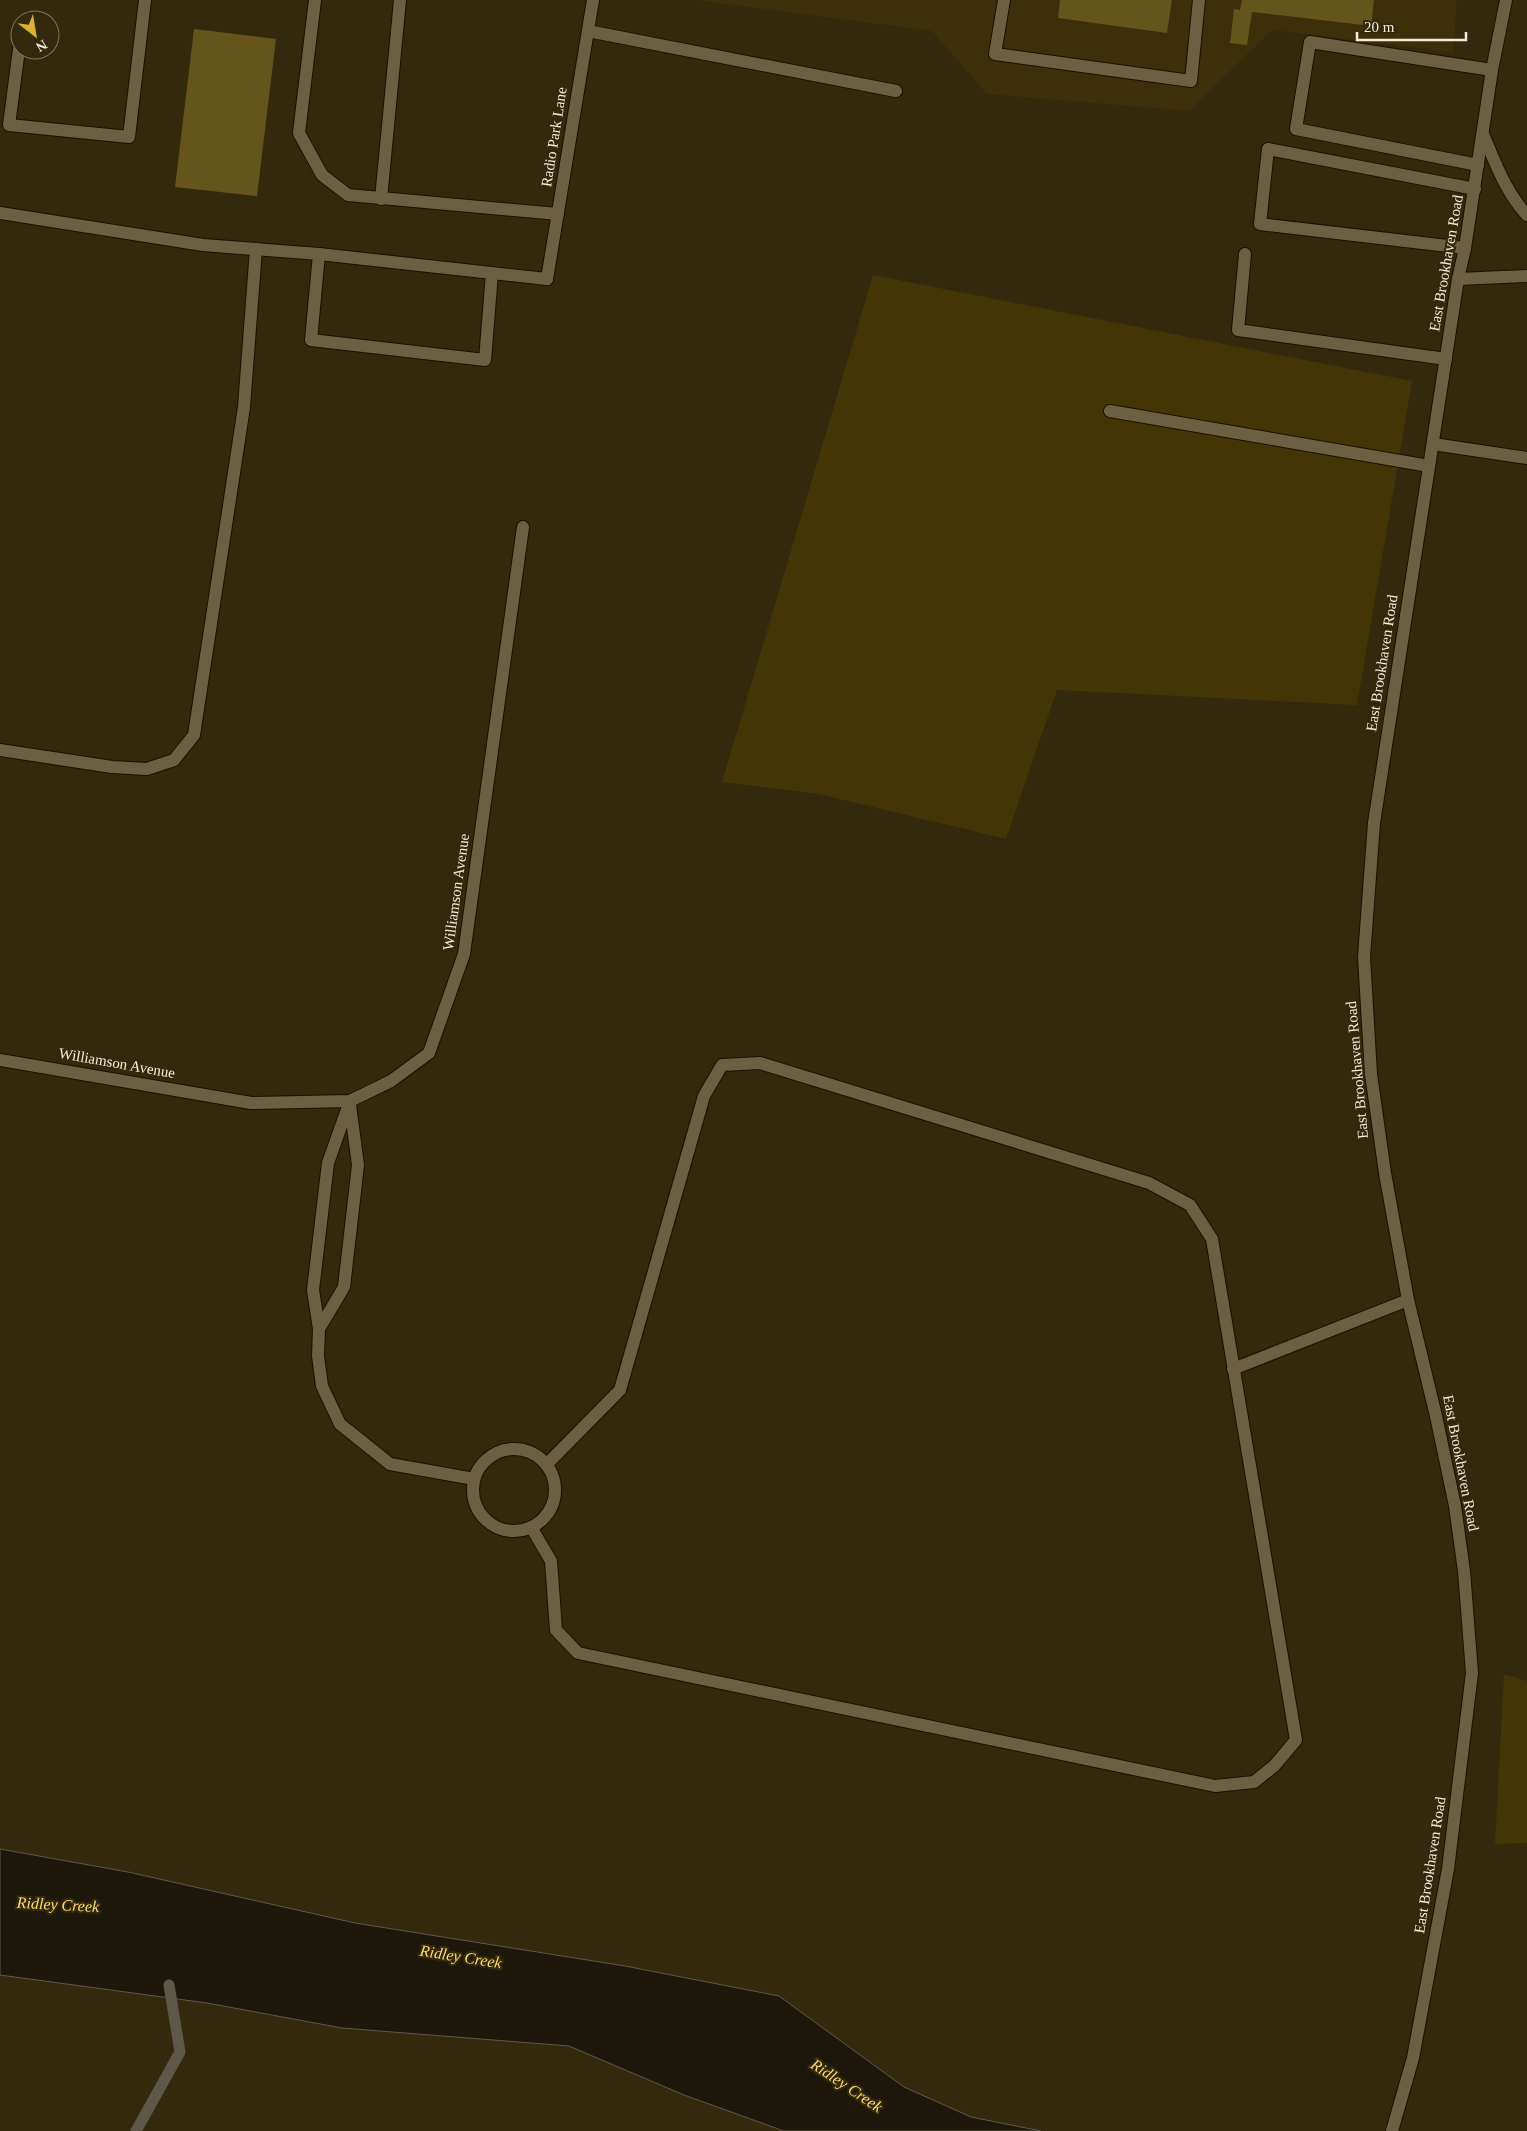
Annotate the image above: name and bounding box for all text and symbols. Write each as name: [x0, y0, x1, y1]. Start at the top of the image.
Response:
north arrow: [10, 10, 60, 60]
scale bar: [1357, 10, 1466, 42]
text: 20 m: [1364, 19, 1395, 35]
text: N: [33, 37, 50, 55]
street label: Radio Park Lane: [538, 86, 570, 188]
street label: East Brookhaven Road: [1426, 193, 1466, 332]
street label: East Brookhaven Road: [1363, 593, 1401, 733]
street label: Williamson Avenue: [440, 832, 472, 951]
street label: East Brookhaven Road: [1343, 1000, 1371, 1140]
street label: Williamson Avenue: [58, 1045, 177, 1081]
street label: East Brookhaven Road: [1440, 1394, 1482, 1533]
street label: East Brookhaven Road: [1411, 1795, 1449, 1935]
water label: Ridley Creek: [15, 1894, 100, 1916]
water label: Ridley Creek: [418, 1941, 504, 1972]
water label: Ridley Creek: [806, 2055, 886, 2117]

